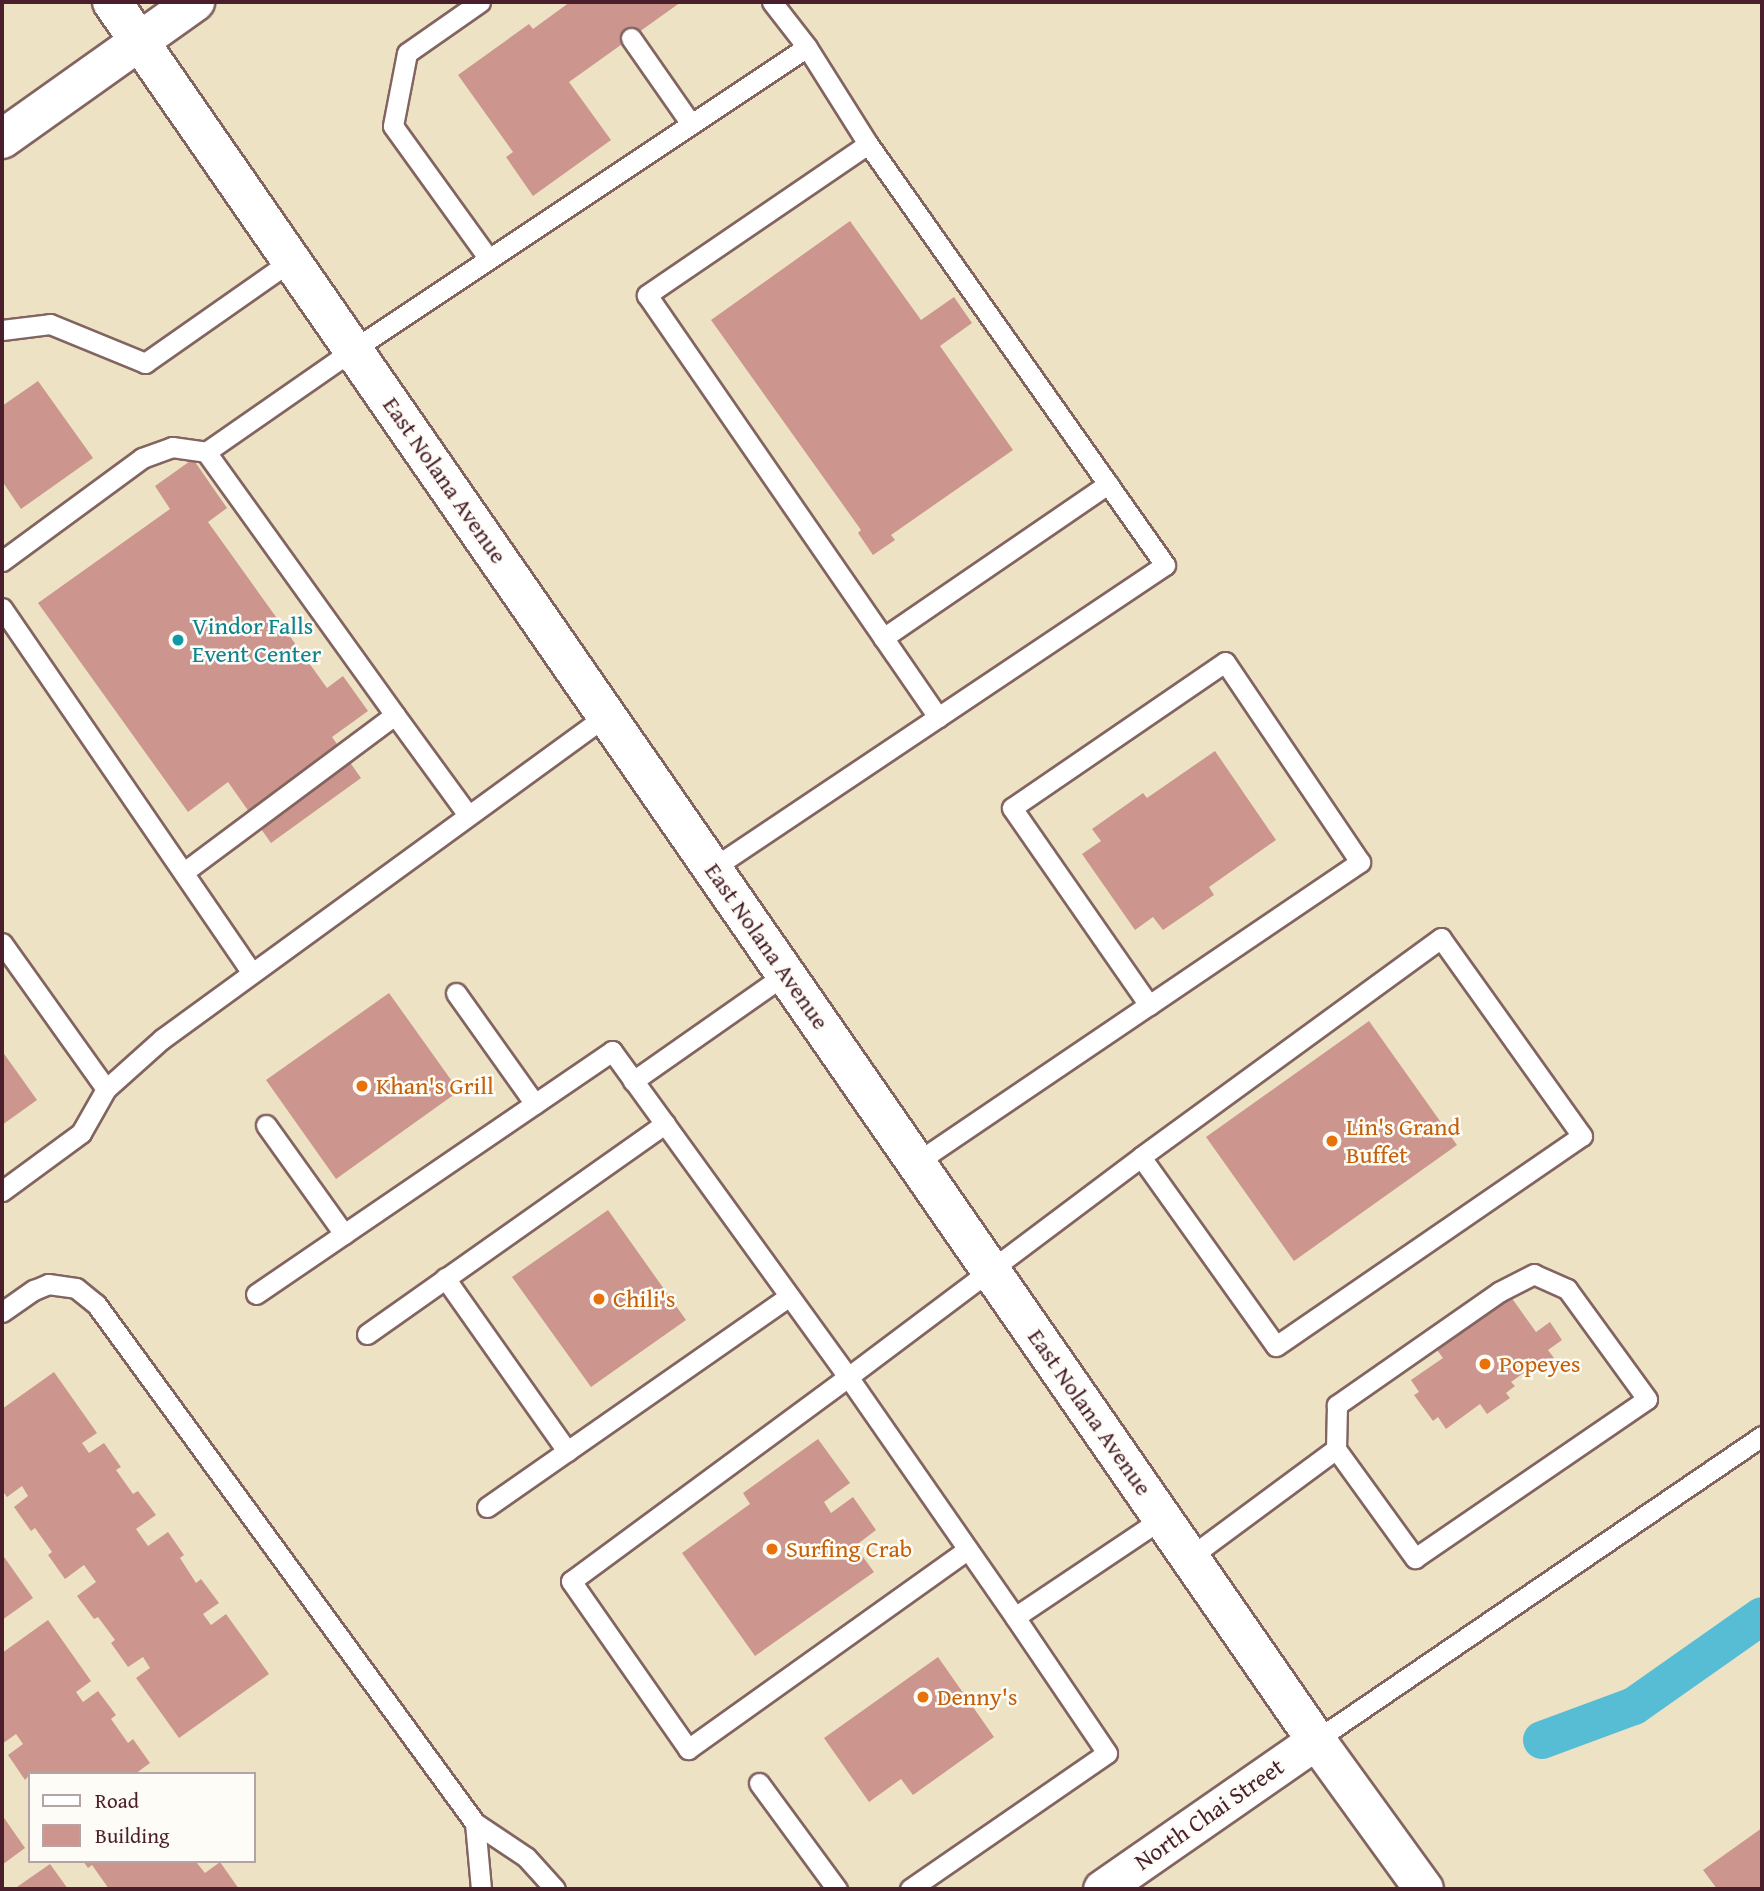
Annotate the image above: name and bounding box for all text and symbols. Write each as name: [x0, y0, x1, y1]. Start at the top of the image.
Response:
street label: East Nolana Avenue: [377, 391, 513, 569]
place label: Vindor Falls Event Center: [192, 612, 321, 668]
marker: Vindor Falls Event Center: [170, 632, 186, 648]
street label: East Nolana Avenue: [699, 857, 835, 1035]
place label: Khan's Grill: [376, 1072, 494, 1100]
marker: Khan's Grill: [354, 1078, 370, 1094]
place label: Lin's Grand Buffet: [1346, 1113, 1460, 1169]
marker: Lin's Grand Buffet: [1324, 1133, 1340, 1149]
place label: Chili's: [613, 1285, 675, 1313]
marker: Chili's: [591, 1291, 607, 1307]
street label: East Nolana Avenue: [1022, 1323, 1158, 1501]
place label: Popeyes: [1499, 1350, 1581, 1378]
marker: Popeyes: [1477, 1356, 1493, 1372]
place label: Surfing Crab: [786, 1535, 912, 1563]
marker: Surfing Crab: [764, 1541, 780, 1557]
place label: Denny's: [937, 1683, 1017, 1711]
marker: Denny's: [915, 1689, 931, 1705]
street label: North Chai Street: [1129, 1752, 1289, 1876]
legend: [28, 1772, 256, 1863]
text: Road: [95, 1785, 139, 1816]
text: Building: [95, 1820, 169, 1851]

